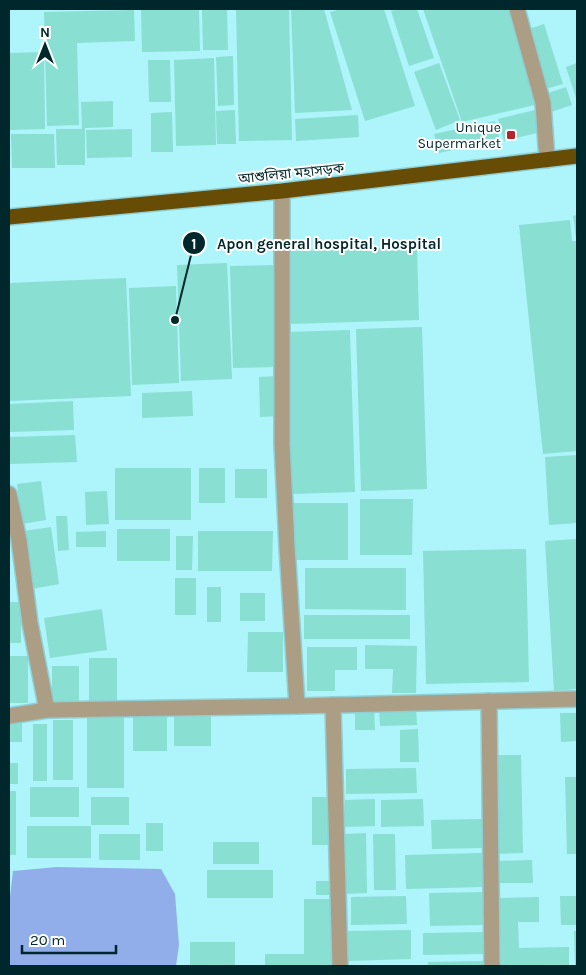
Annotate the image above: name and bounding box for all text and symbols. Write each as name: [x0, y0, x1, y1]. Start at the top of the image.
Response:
north arrow: [20, 20, 70, 70]
text: N: [40, 24, 50, 41]
place label: Unique Supermarket: [417, 119, 501, 152]
marker: Unique Supermarket: [505, 129, 517, 141]
street label: আশুলিয়া মহাসড়ক: [236, 159, 346, 188]
callout: Apon general hospital, Hospital: [182, 228, 451, 258]
text: 1: [191, 235, 197, 253]
text: Apon general hospital, Hospital: [217, 235, 441, 253]
scale bar: [22, 922, 116, 954]
text: 20 m: [30, 931, 65, 949]

